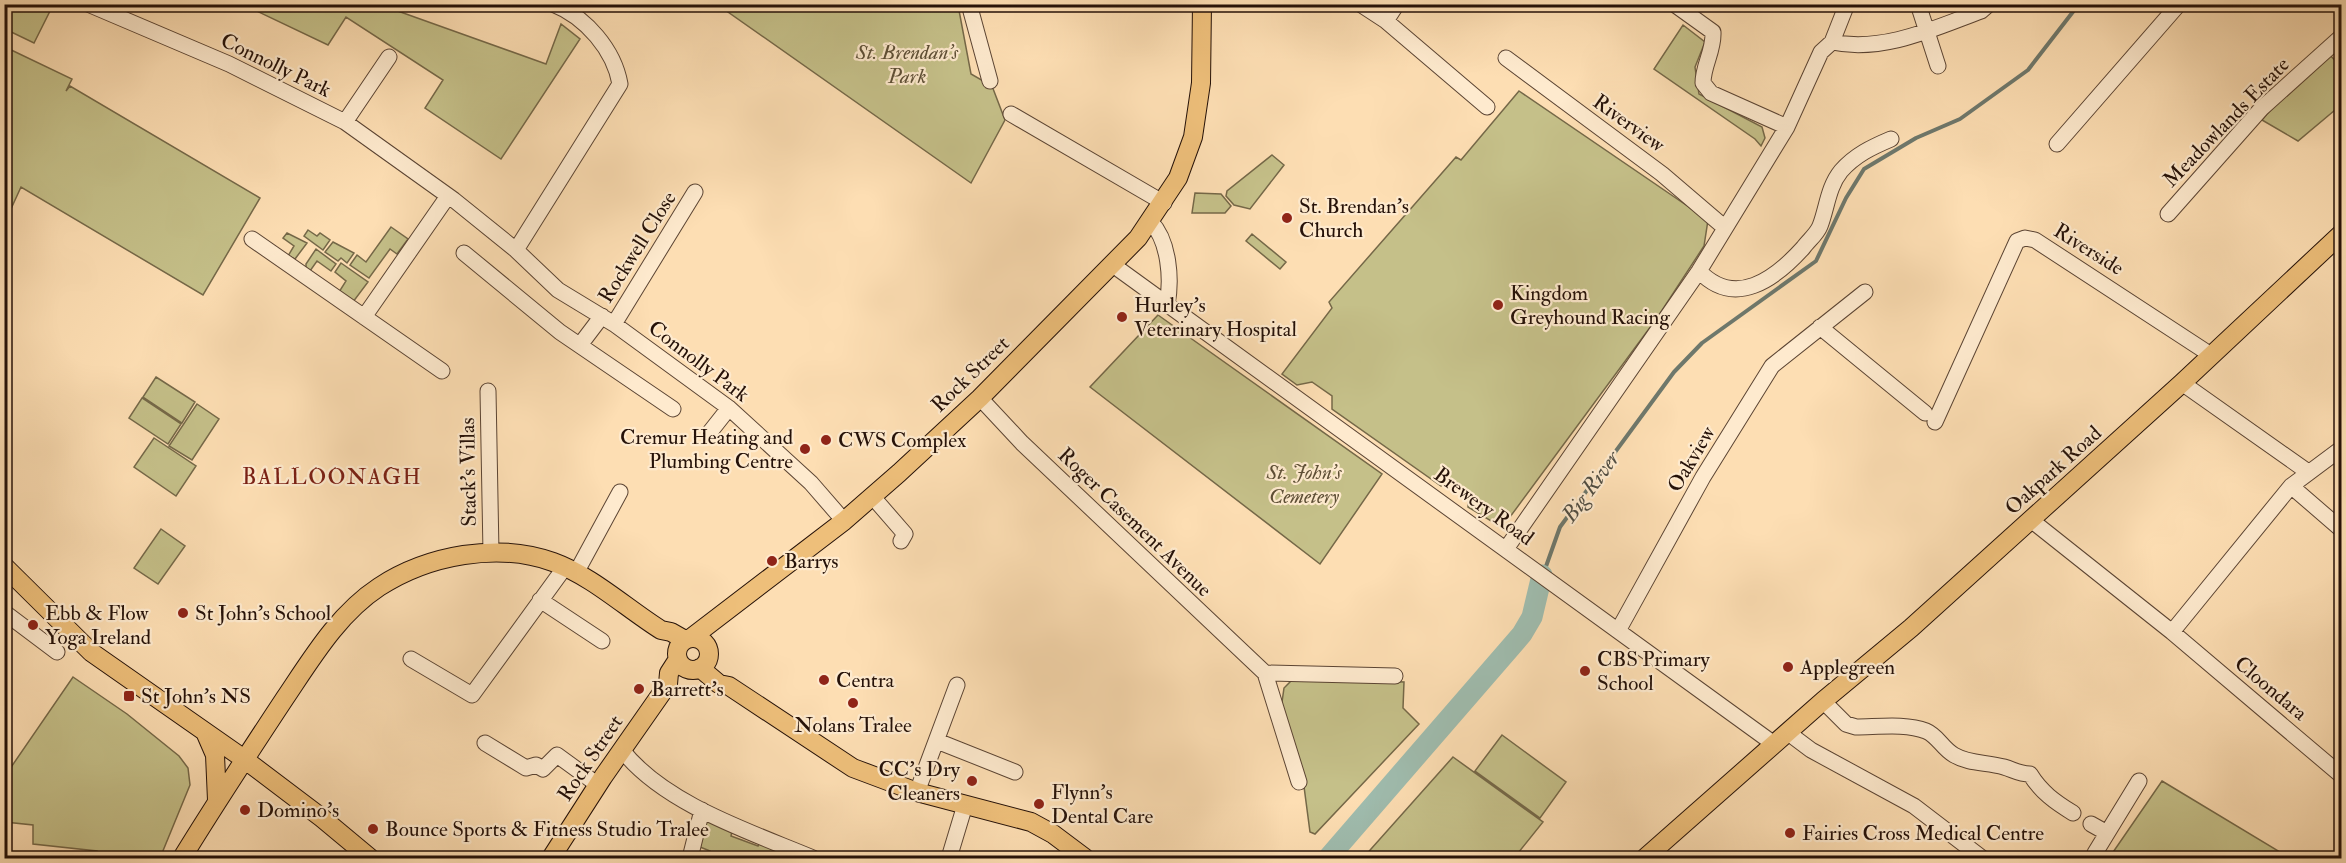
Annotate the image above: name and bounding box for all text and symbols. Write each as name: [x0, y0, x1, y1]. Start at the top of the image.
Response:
street label: Connolly Park: [216, 27, 335, 104]
park label: St. Brendan's Park: [855, 39, 959, 90]
street label: Meadowlands Estate: [2157, 51, 2295, 193]
street label: Riverview: [1587, 88, 1671, 159]
street label: Rockwell Close: [592, 186, 683, 308]
place label: St. Brendan's Church: [1299, 193, 1409, 244]
marker: St. Brendan's Church: [1280, 211, 1294, 225]
street label: Riverside: [2049, 217, 2129, 282]
place label: Kingdom Greyhound Racing: [1510, 280, 1670, 331]
place label: Hurley's Veterinary Hospital: [1134, 292, 1297, 343]
marker: Kingdom Greyhound Racing: [1491, 298, 1505, 312]
marker: Hurley's Veterinary Hospital: [1115, 310, 1129, 324]
street label: Connolly Park: [643, 315, 755, 408]
street label: Rock Street: [926, 330, 1015, 418]
street label: Stack's Villas: [454, 417, 483, 527]
street label: Oakpark Road: [1999, 419, 2108, 521]
street label: Oakview: [1661, 421, 1722, 497]
place label: Cremur Heating and Plumbing Centre: [620, 424, 794, 475]
place label: CWS Complex: [838, 427, 967, 454]
marker: CWS Complex: [819, 433, 833, 447]
marker: Cremur Heating and Plumbing Centre: [798, 442, 812, 456]
street label: Roger Casement Avenue: [1052, 442, 1218, 603]
water label: Big River: [1555, 444, 1627, 529]
park label: St. John's Cemetery: [1265, 459, 1343, 510]
street label: Brewery Road: [1428, 461, 1540, 552]
district label: BALLOONAGH: [242, 463, 422, 491]
place label: Barrys: [784, 548, 838, 575]
marker: Barrys: [765, 554, 779, 568]
place label: Ebb & Flow Yoga Ireland: [45, 600, 152, 651]
place label: St John's School: [195, 600, 332, 627]
marker: St John's School: [176, 606, 190, 620]
marker: Ebb & Flow Yoga Ireland: [26, 618, 40, 632]
place label: CBS Primary School: [1597, 646, 1711, 697]
street label: Cloondara: [2229, 650, 2313, 727]
place label: Applegreen: [1799, 654, 1895, 681]
marker: Applegreen: [1781, 660, 1795, 674]
marker: CBS Primary School: [1578, 664, 1592, 678]
place label: Centra: [836, 667, 894, 694]
marker: Centra: [817, 673, 831, 687]
place label: Barrett's: [651, 676, 724, 703]
marker: Barrett's: [632, 682, 646, 696]
place label: St John's NS: [141, 683, 251, 710]
marker: St John's NS: [122, 689, 136, 703]
marker: Nolans Tralee: [846, 696, 860, 710]
street label: Rock Street: [552, 710, 629, 807]
place label: Nolans Tralee: [794, 712, 912, 739]
place label: CC's Dry Cleaners: [878, 756, 961, 807]
marker: CC's Dry Cleaners: [965, 774, 979, 788]
place label: Flynn's Dental Care: [1051, 779, 1154, 830]
place label: Domino's: [257, 797, 339, 824]
marker: Flynn's Dental Care: [1032, 797, 1046, 811]
marker: Domino's: [238, 803, 252, 817]
place label: Bounce Sports & Fitness Studio Tralee: [385, 816, 709, 843]
place label: Fairies Cross Medical Centre: [1802, 820, 2044, 847]
marker: Bounce Sports & Fitness Studio Tralee: [366, 822, 380, 836]
marker: Fairies Cross Medical Centre: [1783, 826, 1797, 840]

